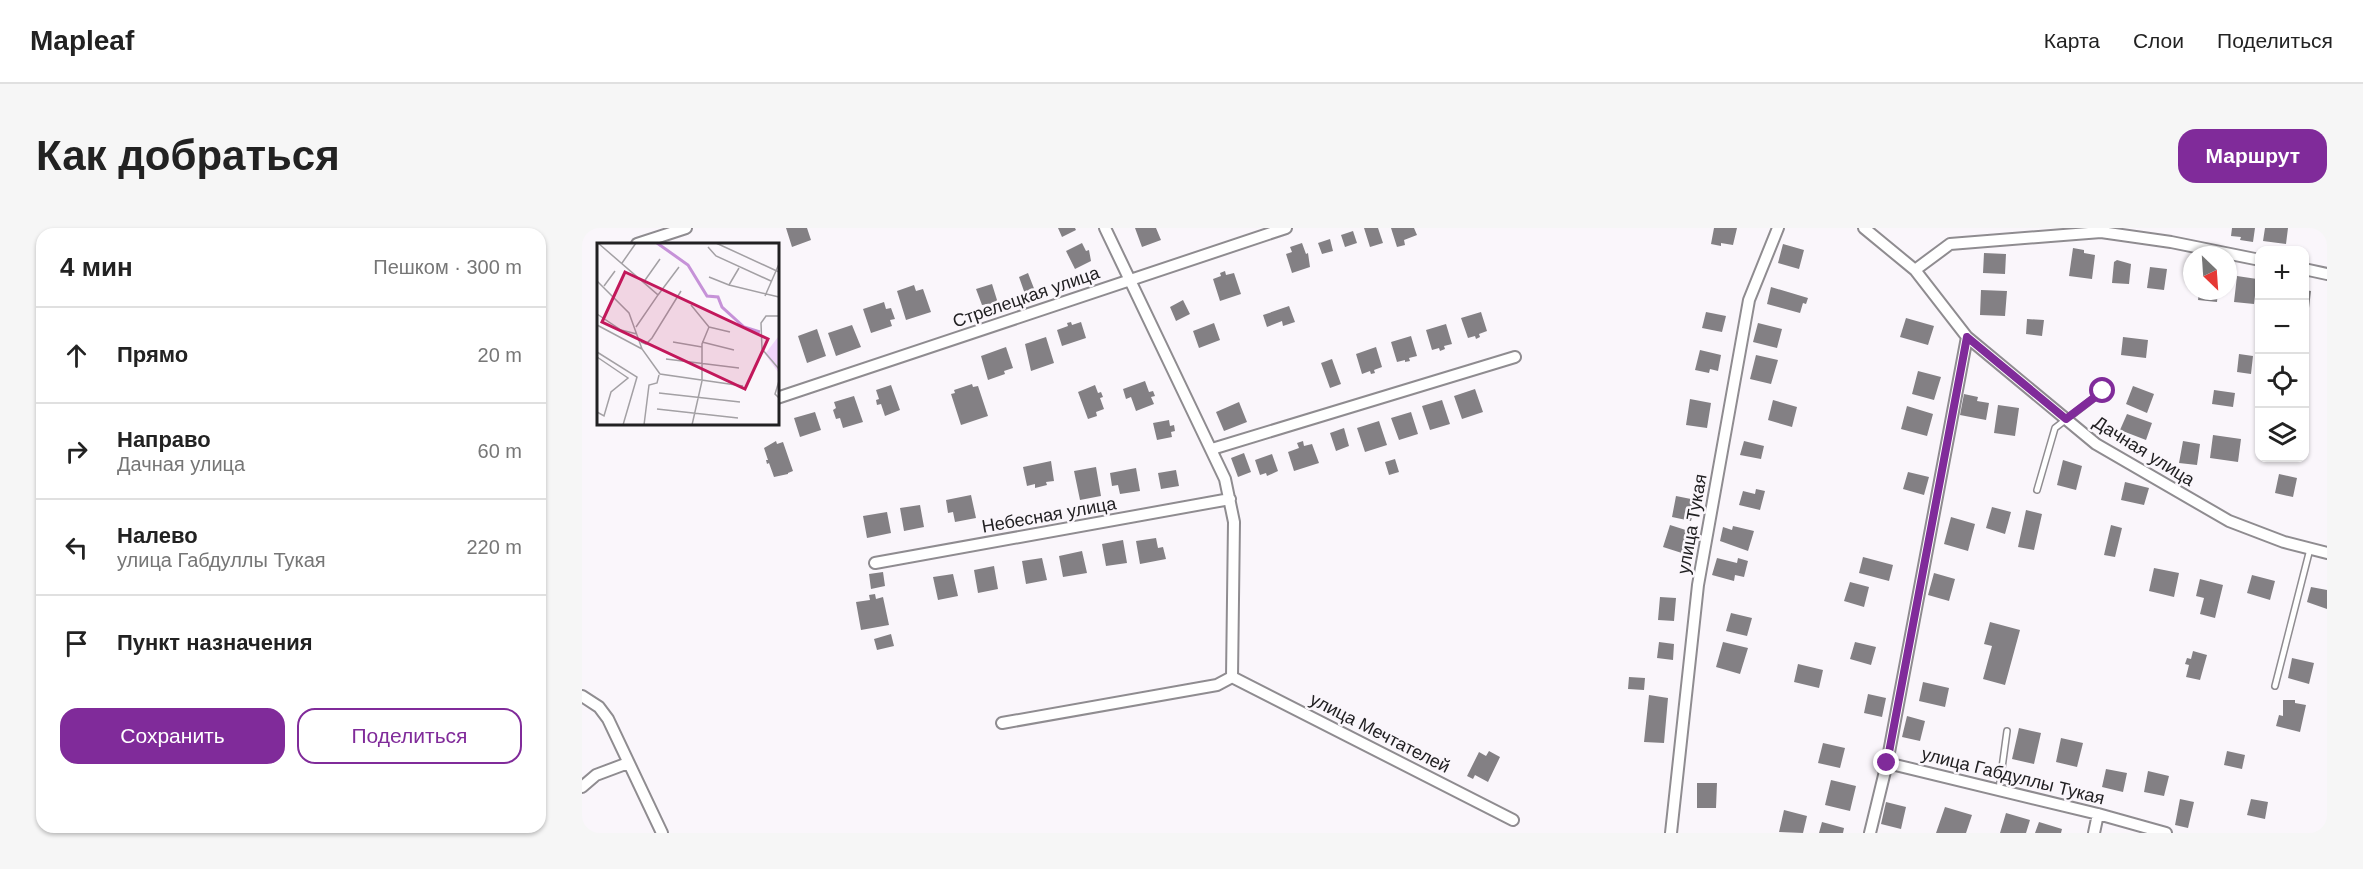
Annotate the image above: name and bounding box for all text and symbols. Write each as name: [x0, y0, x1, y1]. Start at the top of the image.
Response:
text: Mapleaf: [30, 25, 134, 56]
text: Карта: [2044, 29, 2100, 52]
text: Слои: [2133, 29, 2184, 52]
text: Поделиться: [2217, 29, 2333, 52]
button: Маршрут: [2178, 129, 2327, 183]
text: Как добраться: [36, 132, 340, 179]
inset map: [597, 243, 778, 424]
north arrow: [2183, 246, 2237, 300]
map controls: [2255, 246, 2309, 462]
button: +: [2255, 246, 2309, 300]
text: 4 мин: [60, 252, 133, 282]
text: Пешком · 300 m: [373, 256, 522, 278]
street label: Стрелецкая улица: [950, 262, 1103, 332]
button: −: [2255, 300, 2309, 354]
icon: ahead: [60, 339, 93, 372]
text: Прямо: [117, 342, 188, 367]
text: 20 m: [478, 344, 522, 366]
button: locate: [2255, 354, 2309, 408]
route start: [2089, 377, 2115, 403]
button: layers: [2255, 408, 2309, 462]
street label: Дачная улица: [2090, 412, 2199, 491]
text: Направо: [117, 427, 211, 452]
icon: right: [60, 435, 93, 468]
text: 60 m: [478, 440, 522, 462]
text: Дачная улица: [117, 453, 245, 475]
street label: улица Тукая: [1673, 472, 1711, 576]
street label: Небесная улица: [980, 493, 1119, 537]
text: Налево: [117, 523, 198, 548]
icon: left: [60, 531, 93, 564]
text: 220 m: [466, 536, 522, 558]
text: улица Габдуллы Тукая: [117, 549, 326, 571]
icon: arrive: [60, 627, 93, 660]
text: Пункт назначения: [117, 630, 313, 655]
street label: улица Мечтателей: [1307, 689, 1453, 777]
button: Сохранить: [60, 708, 285, 764]
button: Поделиться: [297, 708, 522, 764]
street label: улица Габдуллы Тукая: [1919, 744, 2107, 808]
route end: [1873, 749, 1899, 775]

